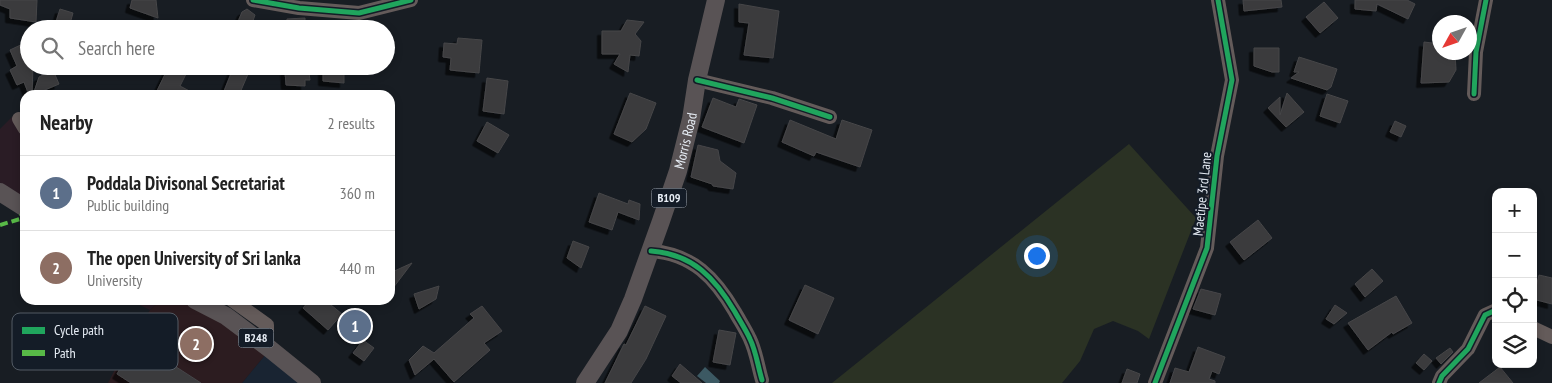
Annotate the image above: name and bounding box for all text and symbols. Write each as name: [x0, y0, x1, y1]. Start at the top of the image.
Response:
north arrow: [1432, 15, 1477, 60]
search box: [20, 20, 395, 75]
icon: search: [38, 34, 66, 62]
text: Search here: [78, 36, 155, 60]
text: Nearby: [40, 109, 93, 136]
street label: Morris Road: [670, 111, 701, 171]
text: 2 results: [328, 113, 375, 133]
street label: Maetipe 3rd Lane: [1189, 151, 1215, 237]
text: Poddala Divisonal Secretariat: [87, 171, 285, 195]
text: 1: [52, 183, 60, 203]
text: 360 m: [340, 183, 375, 203]
road number: B109: [652, 188, 686, 208]
map controls: [1492, 188, 1537, 368]
button: +: [1492, 188, 1537, 233]
text: Public building: [87, 195, 169, 215]
button: −: [1492, 233, 1537, 278]
your location: [1024, 243, 1050, 269]
text: The open University of Sri lanka: [87, 246, 301, 270]
text: 2: [52, 258, 60, 278]
text: 440 m: [340, 258, 375, 278]
text: University: [87, 270, 142, 290]
button: locate: [1492, 278, 1537, 323]
pin: 1: [339, 307, 371, 345]
legend: [12, 313, 178, 370]
text: Cycle path: [54, 321, 104, 339]
button: layers: [1492, 323, 1537, 368]
pin: 2: [180, 325, 212, 363]
road number: B248: [238, 328, 274, 348]
text: Path: [54, 344, 76, 362]

